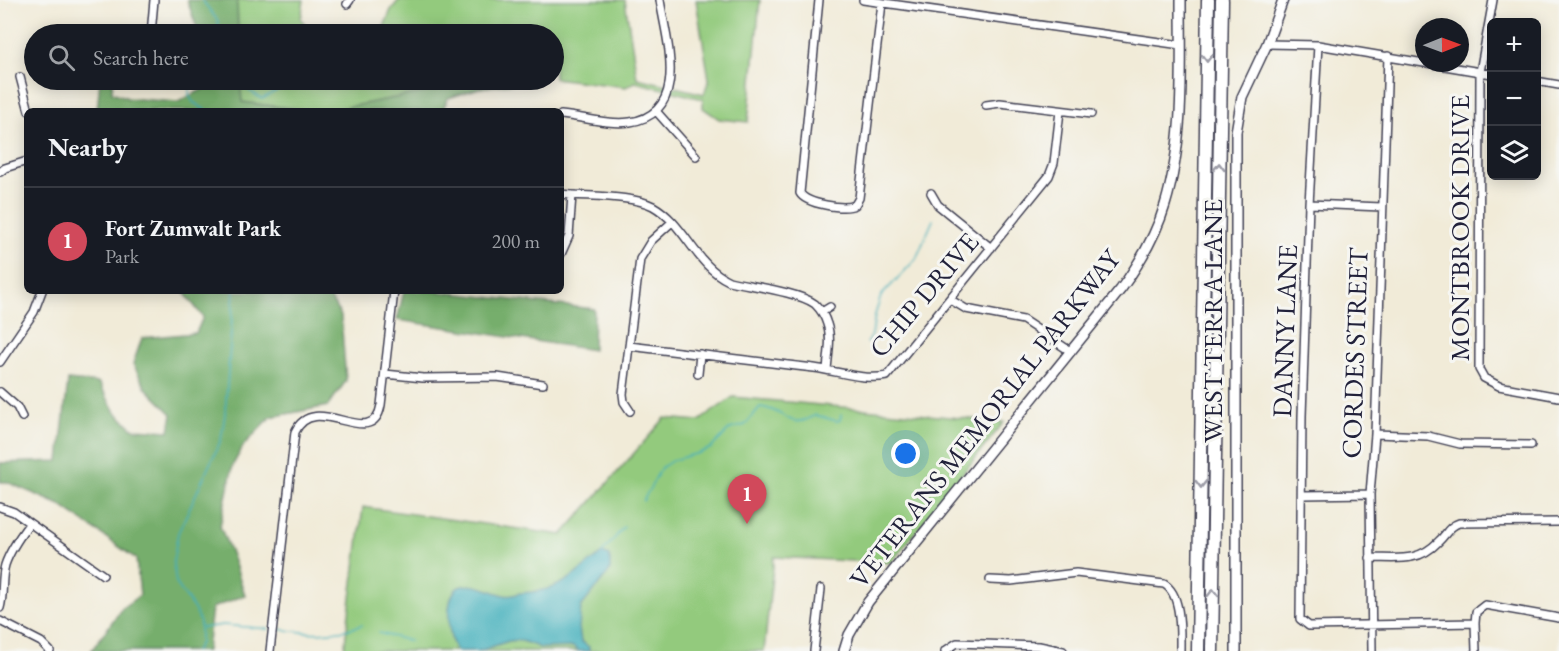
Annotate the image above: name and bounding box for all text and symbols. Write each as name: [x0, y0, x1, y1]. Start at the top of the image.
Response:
north arrow: [1415, 18, 1469, 72]
map controls: [1487, 18, 1541, 180]
button: +: [1487, 18, 1541, 72]
search box: [24, 24, 564, 90]
icon: search: [45, 41, 78, 74]
text: Search here: [93, 43, 188, 72]
one-way arrow: [1201, 54, 1213, 63]
button: −: [1487, 72, 1541, 126]
street label: MONTBROOK DRIVE: [1442, 95, 1477, 361]
button: layers: [1487, 126, 1541, 180]
text: Nearby: [48, 130, 128, 164]
one-way arrow: [1213, 162, 1225, 171]
street label: WEST TERRA LANE: [1195, 199, 1230, 443]
text: Fort Zumwalt Park: [105, 214, 281, 243]
street label: CHIP DRIVE: [861, 225, 986, 364]
text: 1: [62, 228, 73, 254]
text: 200 m: [492, 228, 540, 254]
street label: VETERANS MEMORIAL PARKWAY: [841, 241, 1129, 595]
text: Park: [105, 243, 139, 269]
street label: DANNY LANE: [1264, 244, 1305, 418]
street label: CORDES STREET: [1333, 246, 1376, 459]
your location: [891, 439, 920, 468]
pin: 1: [728, 474, 766, 524]
one-way arrow: [1194, 480, 1207, 489]
one-way arrow: [1207, 588, 1219, 597]

